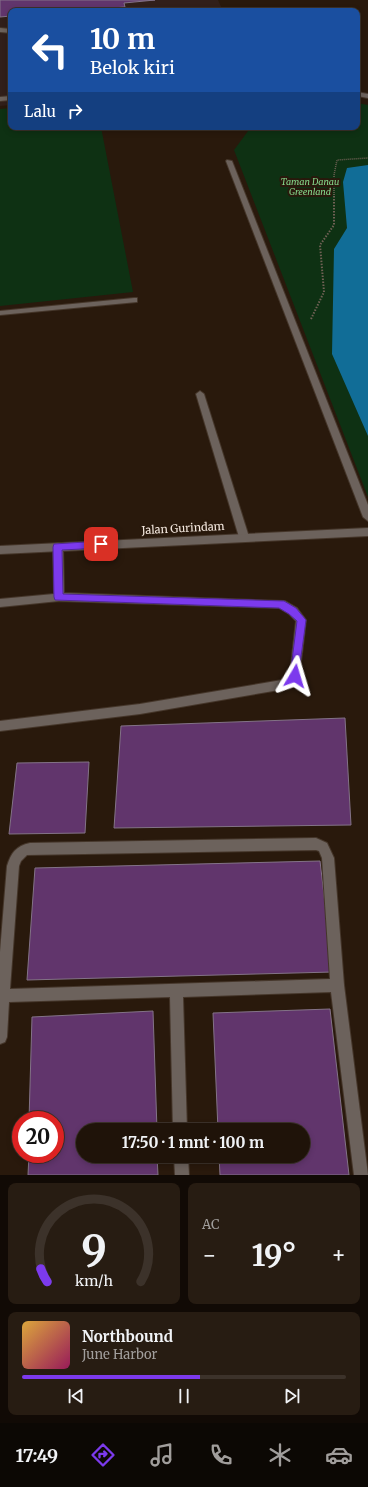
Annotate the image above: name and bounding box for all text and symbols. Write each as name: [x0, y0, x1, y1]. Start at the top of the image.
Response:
text: 10 m: [90, 21, 155, 57]
icon: left: [24, 24, 76, 76]
text: Belok kiri: [90, 56, 175, 79]
icon: right: [64, 100, 86, 122]
text: Lalu: [24, 102, 56, 121]
park label: Taman Danau Greenland: [281, 176, 339, 197]
street label: Jalan Gurindam: [140, 519, 225, 537]
pin: [84, 527, 118, 561]
icon: arrive: [90, 533, 112, 555]
position arrow: [274, 655, 316, 697]
speed limit sign: 20: [12, 1111, 64, 1163]
text: 17:50 · 1 mnt · 100 m: [122, 1133, 264, 1152]
text: AC: [202, 1216, 219, 1233]
text: 9: [81, 1223, 107, 1275]
text: 19°: [252, 1236, 297, 1274]
text: −: [202, 1241, 217, 1269]
text: +: [331, 1241, 346, 1269]
text: km/h: [75, 1271, 113, 1289]
text: Northbound: [82, 1327, 173, 1346]
text: June Harbor: [82, 1346, 157, 1363]
icon: previous: [65, 1385, 87, 1407]
icon: pause: [173, 1385, 195, 1407]
icon: next: [281, 1385, 303, 1407]
icon: directions: [89, 1441, 117, 1469]
icon: music: [148, 1441, 176, 1469]
icon: phone: [207, 1441, 235, 1469]
icon: climate: [266, 1441, 294, 1469]
icon: car: [325, 1441, 353, 1469]
text: 17:49: [15, 1444, 58, 1467]

